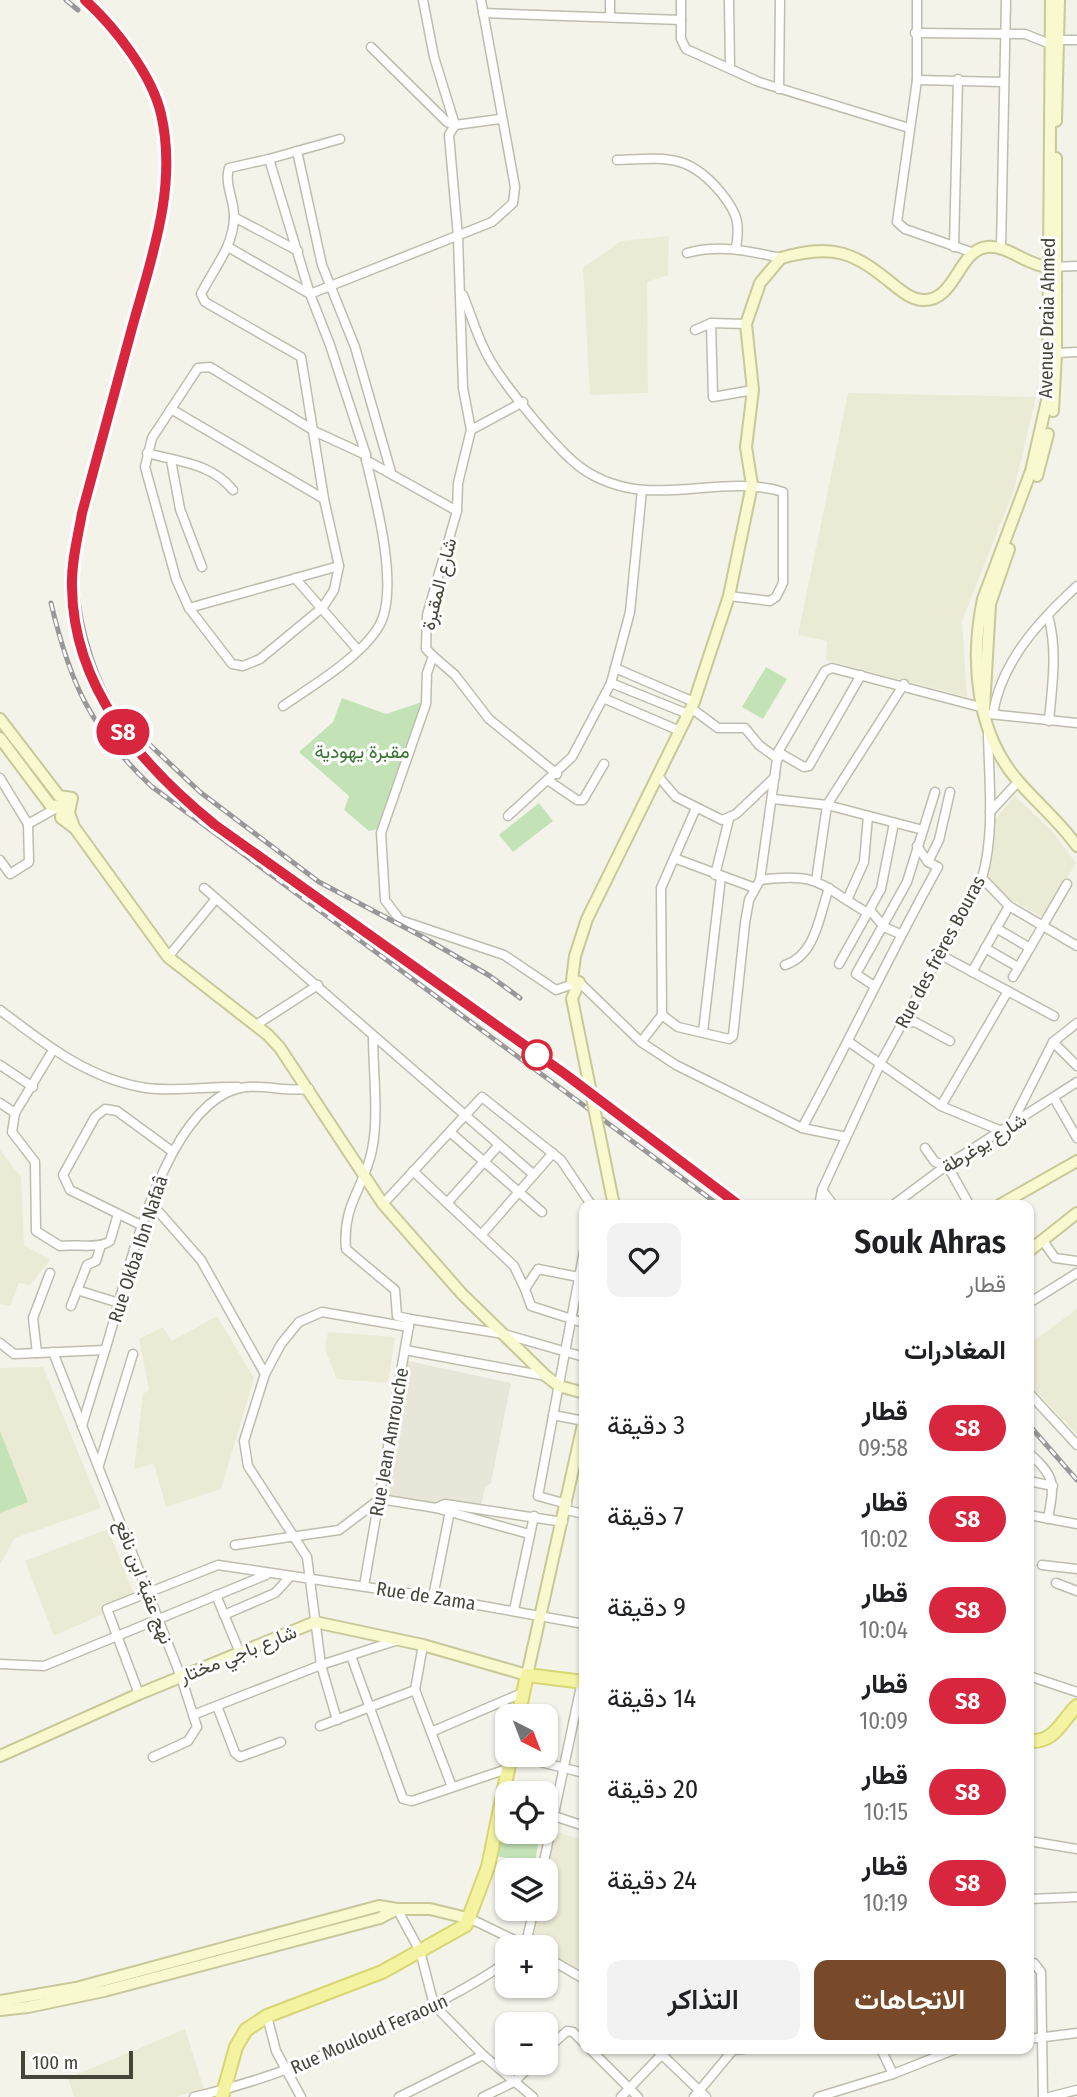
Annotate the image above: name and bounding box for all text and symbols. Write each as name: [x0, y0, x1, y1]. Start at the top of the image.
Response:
street label: Avenue Draia Ahmed: [1034, 237, 1060, 399]
street label: شارع المقبرة: [416, 536, 463, 633]
line badge: S8: [92, 709, 154, 755]
text: S8: [110, 718, 136, 746]
park label: مقبرة يهودية: [314, 740, 410, 763]
street label: Rue des frères Bouras: [890, 872, 990, 1032]
unlabelled marker: [522, 1040, 552, 1070]
street label: شارع يوغرطة: [937, 1108, 1031, 1179]
street label: Rue Okba Ibn Nafaâ: [103, 1173, 173, 1325]
text: Souk Ahras: [854, 1222, 1006, 1262]
button: heart: [607, 1223, 681, 1297]
text: قطار: [966, 1270, 1006, 1298]
text: المغادرات: [904, 1335, 1006, 1366]
street label: Rue Jean Amrouche: [365, 1366, 413, 1518]
text: قطار: [862, 1396, 908, 1427]
text: 3 دقيقة: [607, 1410, 685, 1441]
text: S8: [955, 1414, 980, 1442]
text: 09:58: [858, 1434, 908, 1462]
text: قطار: [862, 1487, 908, 1518]
text: 7 دقيقة: [607, 1501, 684, 1532]
text: S8: [955, 1505, 980, 1533]
street label: نهج عقبة ابن نافع: [108, 1517, 178, 1648]
text: 10:02: [860, 1525, 908, 1553]
street label: Rue de Zama: [375, 1577, 477, 1615]
text: قطار: [862, 1578, 908, 1609]
text: 9 دقيقة: [607, 1592, 686, 1623]
text: S8: [955, 1596, 980, 1624]
text: 10:04: [859, 1616, 908, 1644]
street label: شارع باجي مختار: [175, 1620, 302, 1692]
text: قطار: [862, 1669, 908, 1700]
text: 14 دقيقة: [607, 1683, 696, 1714]
text: S8: [955, 1687, 980, 1715]
north arrow: [495, 1704, 558, 1768]
map controls: [495, 1704, 558, 2075]
text: 10:09: [859, 1707, 908, 1735]
text: قطار: [862, 1760, 908, 1791]
text: 20 دقيقة: [607, 1774, 698, 1805]
text: S8: [955, 1778, 980, 1806]
button: locate: [495, 1781, 558, 1844]
text: 10:15: [864, 1798, 908, 1826]
text: قطار: [862, 1851, 908, 1882]
button: layers: [495, 1858, 558, 1921]
text: 24 دقيقة: [607, 1865, 697, 1896]
text: S8: [955, 1869, 980, 1897]
text: 10:19: [863, 1889, 908, 1917]
button: +: [495, 1935, 558, 1998]
button: التذاكر: [607, 1960, 800, 2040]
button: الاتجاهات: [814, 1960, 1006, 2040]
street label: Rue Mouloud Feraoun: [287, 1989, 451, 2079]
button: −: [495, 2012, 558, 2075]
scale bar: [21, 2048, 133, 2080]
text: 100 m: [32, 2051, 78, 2074]

